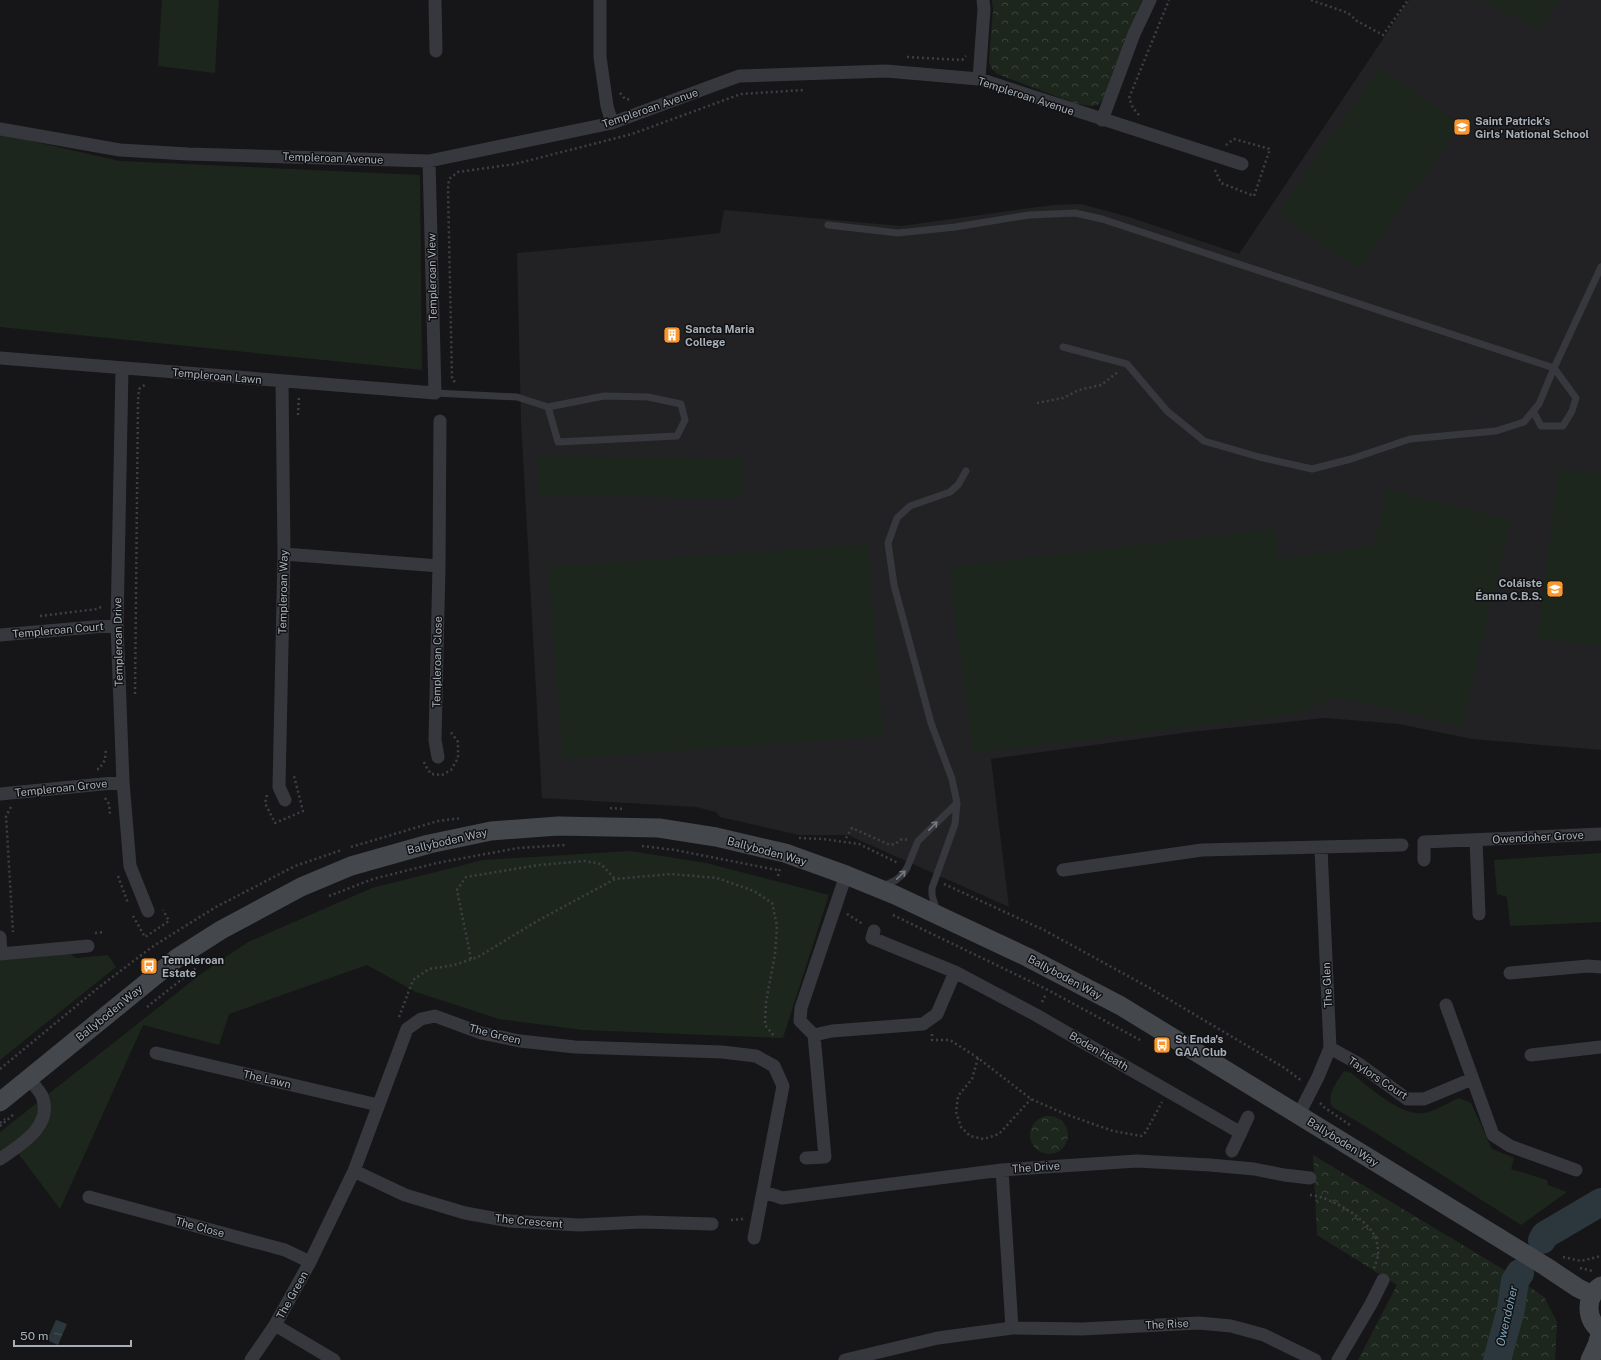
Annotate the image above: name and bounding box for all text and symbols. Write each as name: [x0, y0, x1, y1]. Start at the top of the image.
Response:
street label: Templeroan Avenue: [976, 75, 1076, 117]
street label: Templeroan Avenue: [600, 86, 700, 130]
place label: Saint Patrick's Girls' National School: [1475, 115, 1589, 140]
school or university icon: Saint Patrick's Girls' National School: [1452, 117, 1472, 137]
street label: Templeroan Avenue: [283, 150, 383, 166]
street label: Templeroan View: [425, 233, 439, 321]
place label: Sancta Maria College: [685, 323, 754, 348]
building icon: Sancta Maria College: [662, 325, 682, 345]
street label: Templeroan Lawn: [172, 366, 262, 386]
street label: Templeroan Way: [276, 550, 290, 634]
place label: Coláiste Éanna C.B.S.: [1475, 577, 1542, 602]
school or university icon: Coláiste Éanna C.B.S.: [1545, 579, 1565, 599]
street label: Templeroan Drive: [111, 597, 125, 687]
street label: Templeroan Close: [430, 616, 444, 708]
street label: Templeroan Court: [12, 620, 104, 640]
street label: Templeroan Grove: [14, 777, 108, 799]
one-way arrow: [928, 821, 938, 831]
street label: Ballyboden Way: [406, 826, 488, 856]
street label: Owendoher Grove: [1492, 829, 1584, 845]
street label: Ballyboden Way: [726, 835, 808, 867]
one-way arrow: [896, 870, 906, 880]
street label: Ballyboden Way: [1026, 953, 1104, 1002]
place label: Templeroan Estate: [162, 954, 224, 979]
bus stop icon: Templeroan Estate: [139, 956, 159, 976]
street label: The Glen: [1320, 962, 1334, 1008]
street label: Ballyboden Way: [73, 983, 145, 1043]
street label: The Green: [468, 1022, 522, 1046]
street label: Boden Heath: [1067, 1029, 1131, 1073]
place label: St Enda's GAA Club: [1175, 1033, 1227, 1058]
bus stop icon: St Enda's GAA Club: [1152, 1035, 1172, 1055]
street label: Taylors Court: [1346, 1054, 1410, 1102]
street label: The Lawn: [242, 1068, 292, 1090]
street label: Ballyboden Way: [1305, 1115, 1381, 1169]
street label: The Drive: [1012, 1159, 1060, 1175]
street label: The Crescent: [495, 1212, 563, 1230]
street label: The Close: [174, 1215, 226, 1239]
street label: The Green: [274, 1269, 310, 1321]
water label: Owendoher: [1493, 1284, 1521, 1348]
street label: The Rise: [1145, 1317, 1189, 1331]
scale bar: [14, 1322, 131, 1348]
text: 50 m: [20, 1329, 48, 1343]

